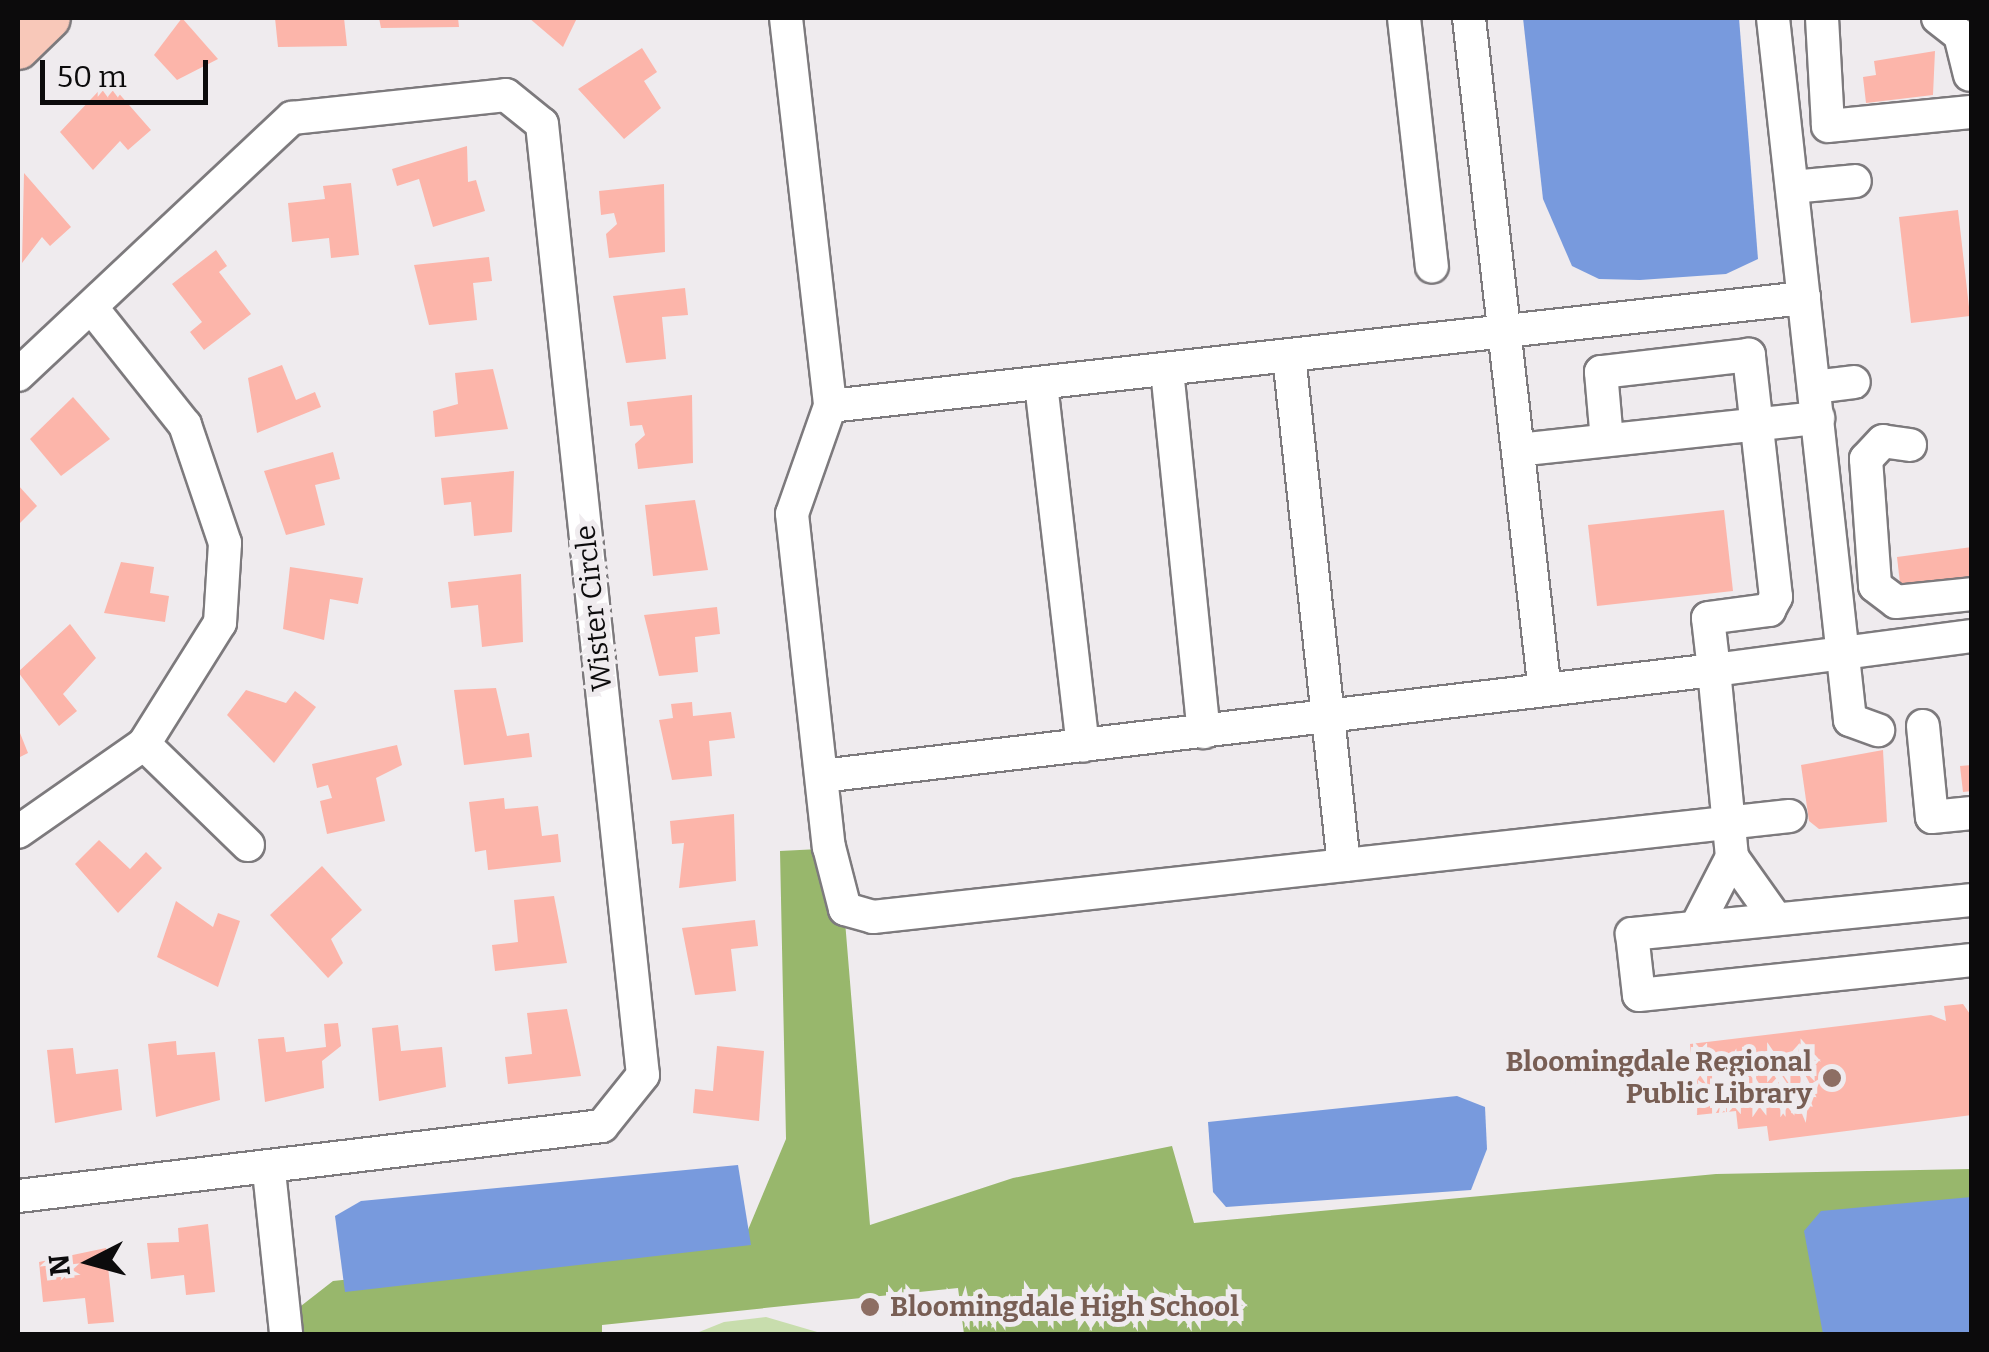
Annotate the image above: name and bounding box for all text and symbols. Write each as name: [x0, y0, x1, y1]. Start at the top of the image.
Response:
scale bar: [45, 40, 212, 102]
text: 50 m: [57, 59, 127, 95]
street label: Wister Circle: [569, 523, 619, 693]
place label: Bloomingdale Regional Public Library: [1505, 1045, 1812, 1111]
marker: Bloomingdale Regional Public Library: [1821, 1067, 1843, 1089]
north arrow: [40, 1212, 140, 1312]
text: N: [42, 1253, 77, 1278]
place label: Bloomingdale High School: [890, 1290, 1239, 1324]
marker: Bloomingdale High School: [859, 1296, 881, 1318]

